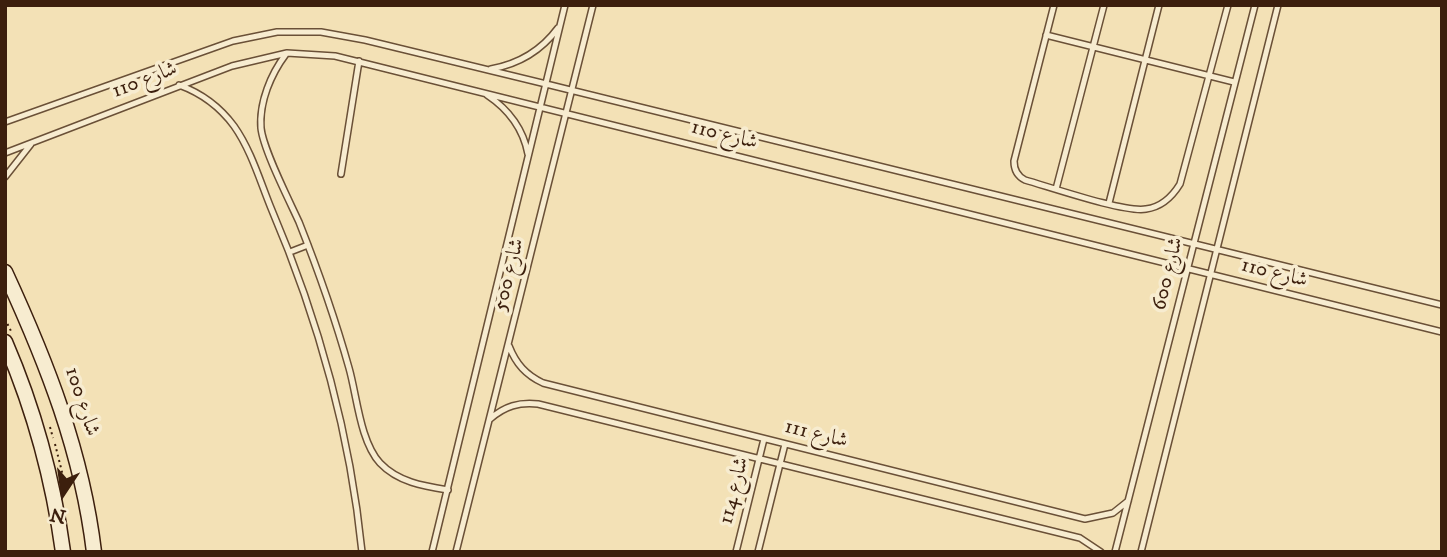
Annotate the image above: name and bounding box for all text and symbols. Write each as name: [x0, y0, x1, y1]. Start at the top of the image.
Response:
street label: شارع 110: [109, 57, 181, 105]
street label: شارع 110: [688, 116, 760, 156]
street label: شارع 600: [1148, 235, 1190, 313]
street label: شارع 500: [489, 236, 531, 314]
street label: شارع 110: [1238, 254, 1310, 294]
street label: شارع 100: [58, 364, 104, 440]
street label: شارع 111: [782, 415, 850, 455]
street label: شارع 114: [714, 455, 756, 527]
north arrow: [28, 459, 98, 529]
text: N: [48, 502, 68, 528]

